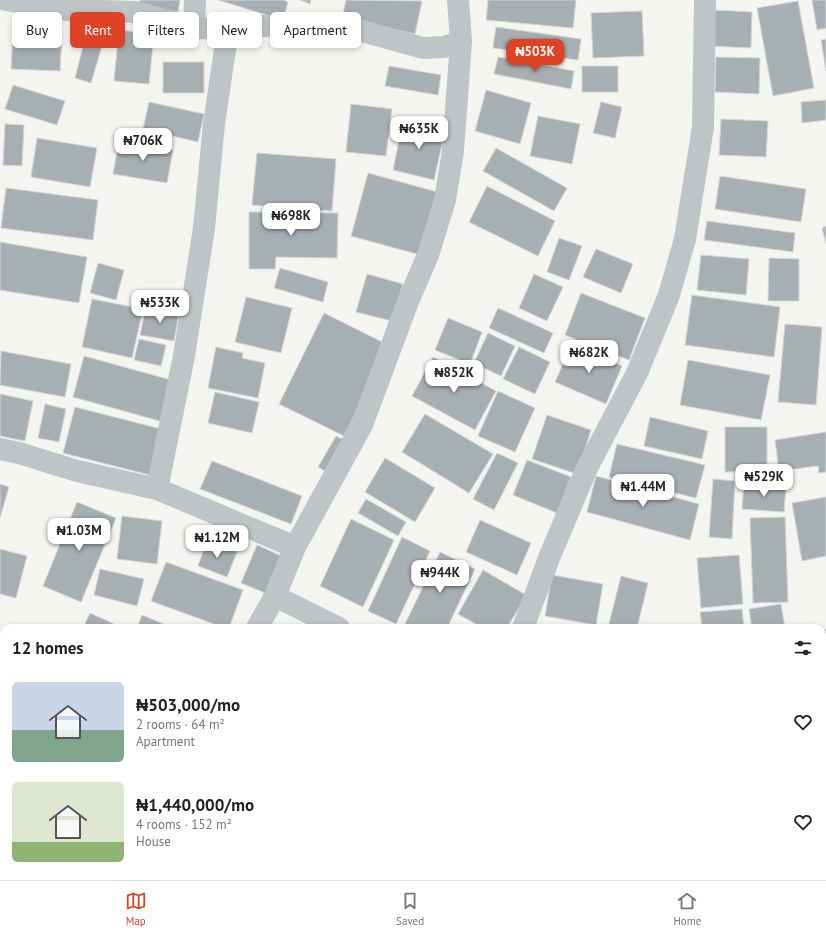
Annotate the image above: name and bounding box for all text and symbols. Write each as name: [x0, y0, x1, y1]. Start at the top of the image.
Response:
chip: Buy: [12, 12, 62, 48]
chip: Rent: [70, 12, 125, 48]
chip: Filters: [133, 12, 199, 48]
chip: New: [207, 12, 262, 48]
chip: Apartment: [270, 12, 361, 48]
pin: ₦503K: [507, 39, 563, 73]
text: ₦503K: [515, 43, 555, 60]
pin: ₦635K: [391, 116, 447, 150]
text: ₦635K: [399, 120, 439, 137]
pin: ₦706K: [115, 128, 171, 162]
text: ₦706K: [123, 132, 163, 149]
pin: ₦698K: [263, 203, 319, 237]
text: ₦698K: [271, 207, 311, 224]
pin: ₦533K: [132, 290, 188, 324]
text: ₦533K: [140, 294, 180, 311]
pin: ₦682K: [561, 340, 617, 374]
text: ₦682K: [569, 344, 609, 361]
pin: ₦852K: [426, 360, 482, 394]
text: ₦852K: [434, 364, 474, 381]
pin: ₦529K: [736, 464, 792, 498]
text: ₦529K: [744, 468, 784, 485]
pin: ₦1.44M: [610, 474, 676, 508]
text: ₦1.44M: [620, 478, 666, 495]
pin: ₦1.03M: [46, 518, 112, 552]
text: ₦1.03M: [56, 522, 102, 539]
pin: ₦1.12M: [184, 525, 250, 559]
text: ₦1.12M: [194, 529, 240, 546]
pin: ₦944K: [412, 560, 468, 594]
text: ₦944K: [420, 564, 460, 581]
text: 12 homes: [12, 637, 83, 659]
icon: filters: [792, 637, 814, 659]
text: ₦503,000/mo: [136, 694, 240, 716]
icon: home: [44, 698, 92, 746]
icon: heart: [792, 711, 814, 733]
text: 2 rooms · 64 m²: [136, 716, 225, 733]
text: Apartment: [136, 733, 195, 750]
text: ₦1,440,000/mo: [136, 794, 254, 816]
icon: home: [44, 798, 92, 846]
icon: heart: [792, 811, 814, 833]
text: 4 rooms · 152 m²: [136, 816, 232, 833]
text: House: [136, 833, 171, 850]
tab: Map: [125, 890, 147, 928]
tab: Saved: [396, 890, 424, 928]
tab: Home: [673, 890, 701, 928]

